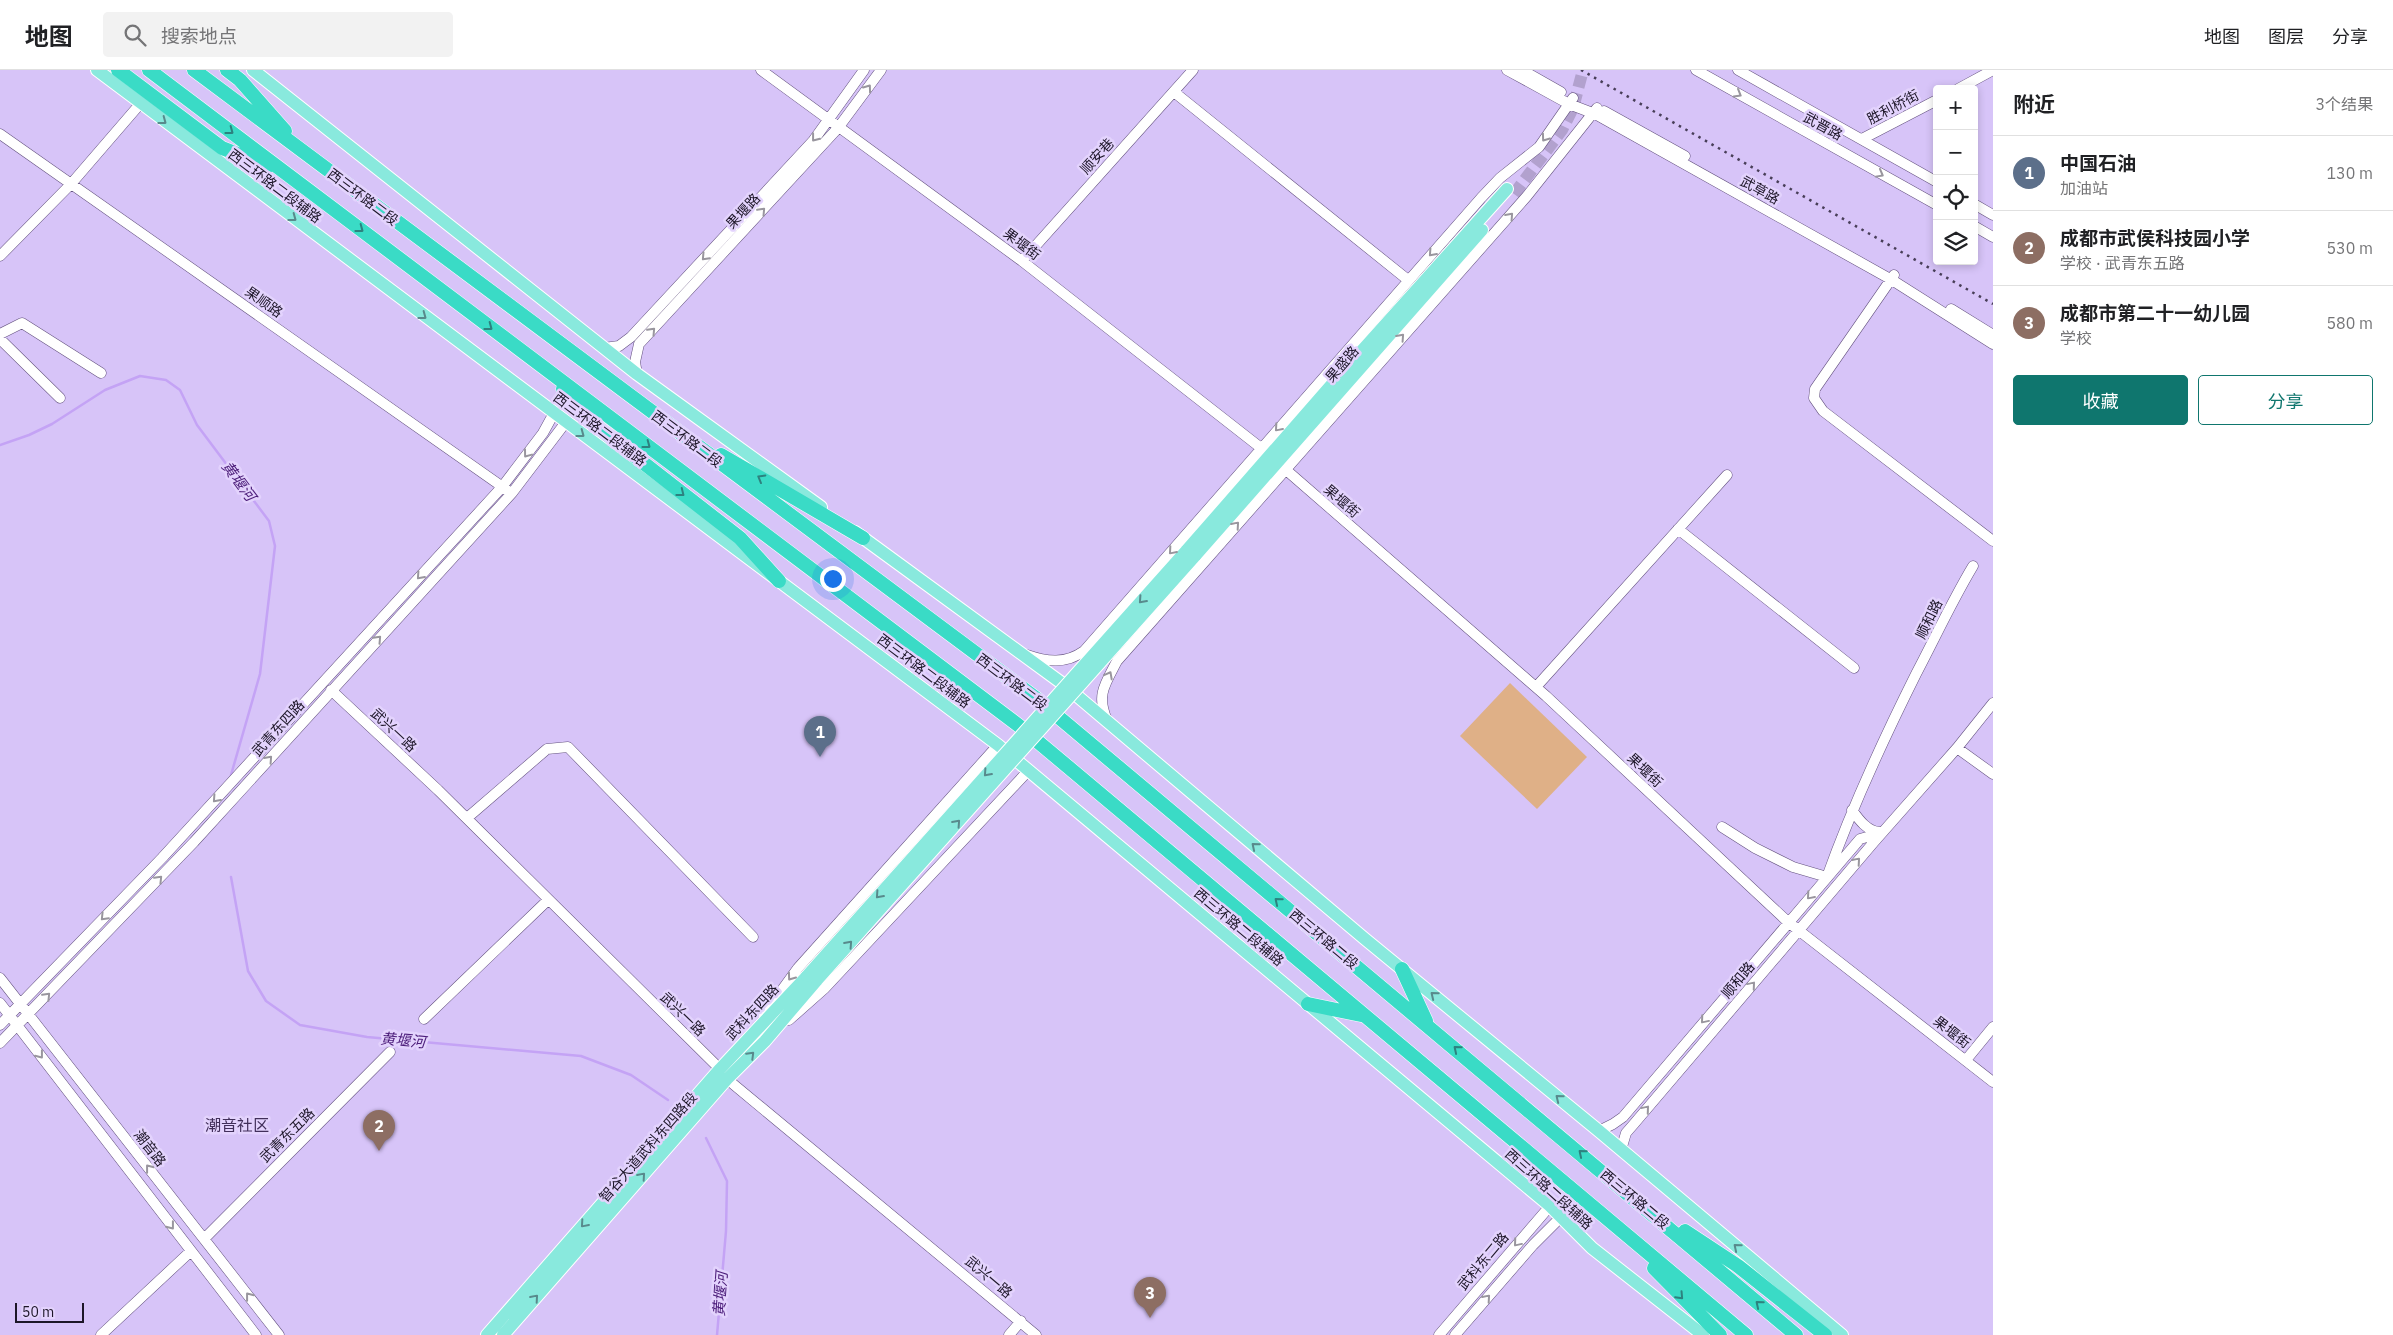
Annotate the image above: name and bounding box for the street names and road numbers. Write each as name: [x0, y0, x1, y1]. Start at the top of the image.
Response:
street label: 胜利桥街: [1864, 86, 1922, 128]
street label: 武晋路: [1800, 108, 1846, 144]
street label: 顺安巷: [1076, 134, 1118, 178]
street label: 西三环路二段辅路: [225, 145, 325, 227]
street label: 西三环路二段: [324, 165, 402, 229]
street label: 武草路: [1737, 172, 1783, 208]
street label: 果堰路: [722, 190, 764, 232]
street label: 果堰街: [1000, 224, 1044, 264]
street label: 果顺路: [242, 283, 286, 321]
street label: 果盛路: [1321, 342, 1363, 386]
street label: 西三环路二段辅路: [550, 388, 650, 470]
street label: 西三环路二段: [648, 407, 726, 471]
street label: 果堰街: [1320, 480, 1364, 522]
street label: 顺和路: [1912, 596, 1946, 642]
street label: 西三环路二段辅路: [874, 630, 974, 712]
street label: 西三环路二段: [973, 650, 1051, 714]
street label: 武青东四路: [248, 696, 308, 760]
street label: 武兴一路: [367, 704, 421, 756]
street label: 果堰街: [1624, 749, 1666, 791]
street label: 西三环路二段辅路: [1190, 884, 1288, 970]
street label: 西三环路二段: [1286, 905, 1362, 973]
street label: 顺和路: [1718, 958, 1758, 1002]
street label: 武科东四路: [722, 980, 782, 1044]
street label: 武兴一路: [657, 988, 709, 1040]
street label: 果堰街: [1930, 1012, 1974, 1052]
street label: 智谷大道武科东四路段: [595, 1088, 701, 1206]
street label: 武青东五路: [256, 1104, 318, 1166]
street label: 潮音路: [130, 1126, 170, 1170]
street label: 西三环路二段辅路: [1501, 1145, 1597, 1233]
street label: 西三环路二段: [1597, 1165, 1673, 1233]
street label: 武科东二路: [1454, 1228, 1512, 1294]
street label: 武兴一路: [962, 1252, 1016, 1302]

